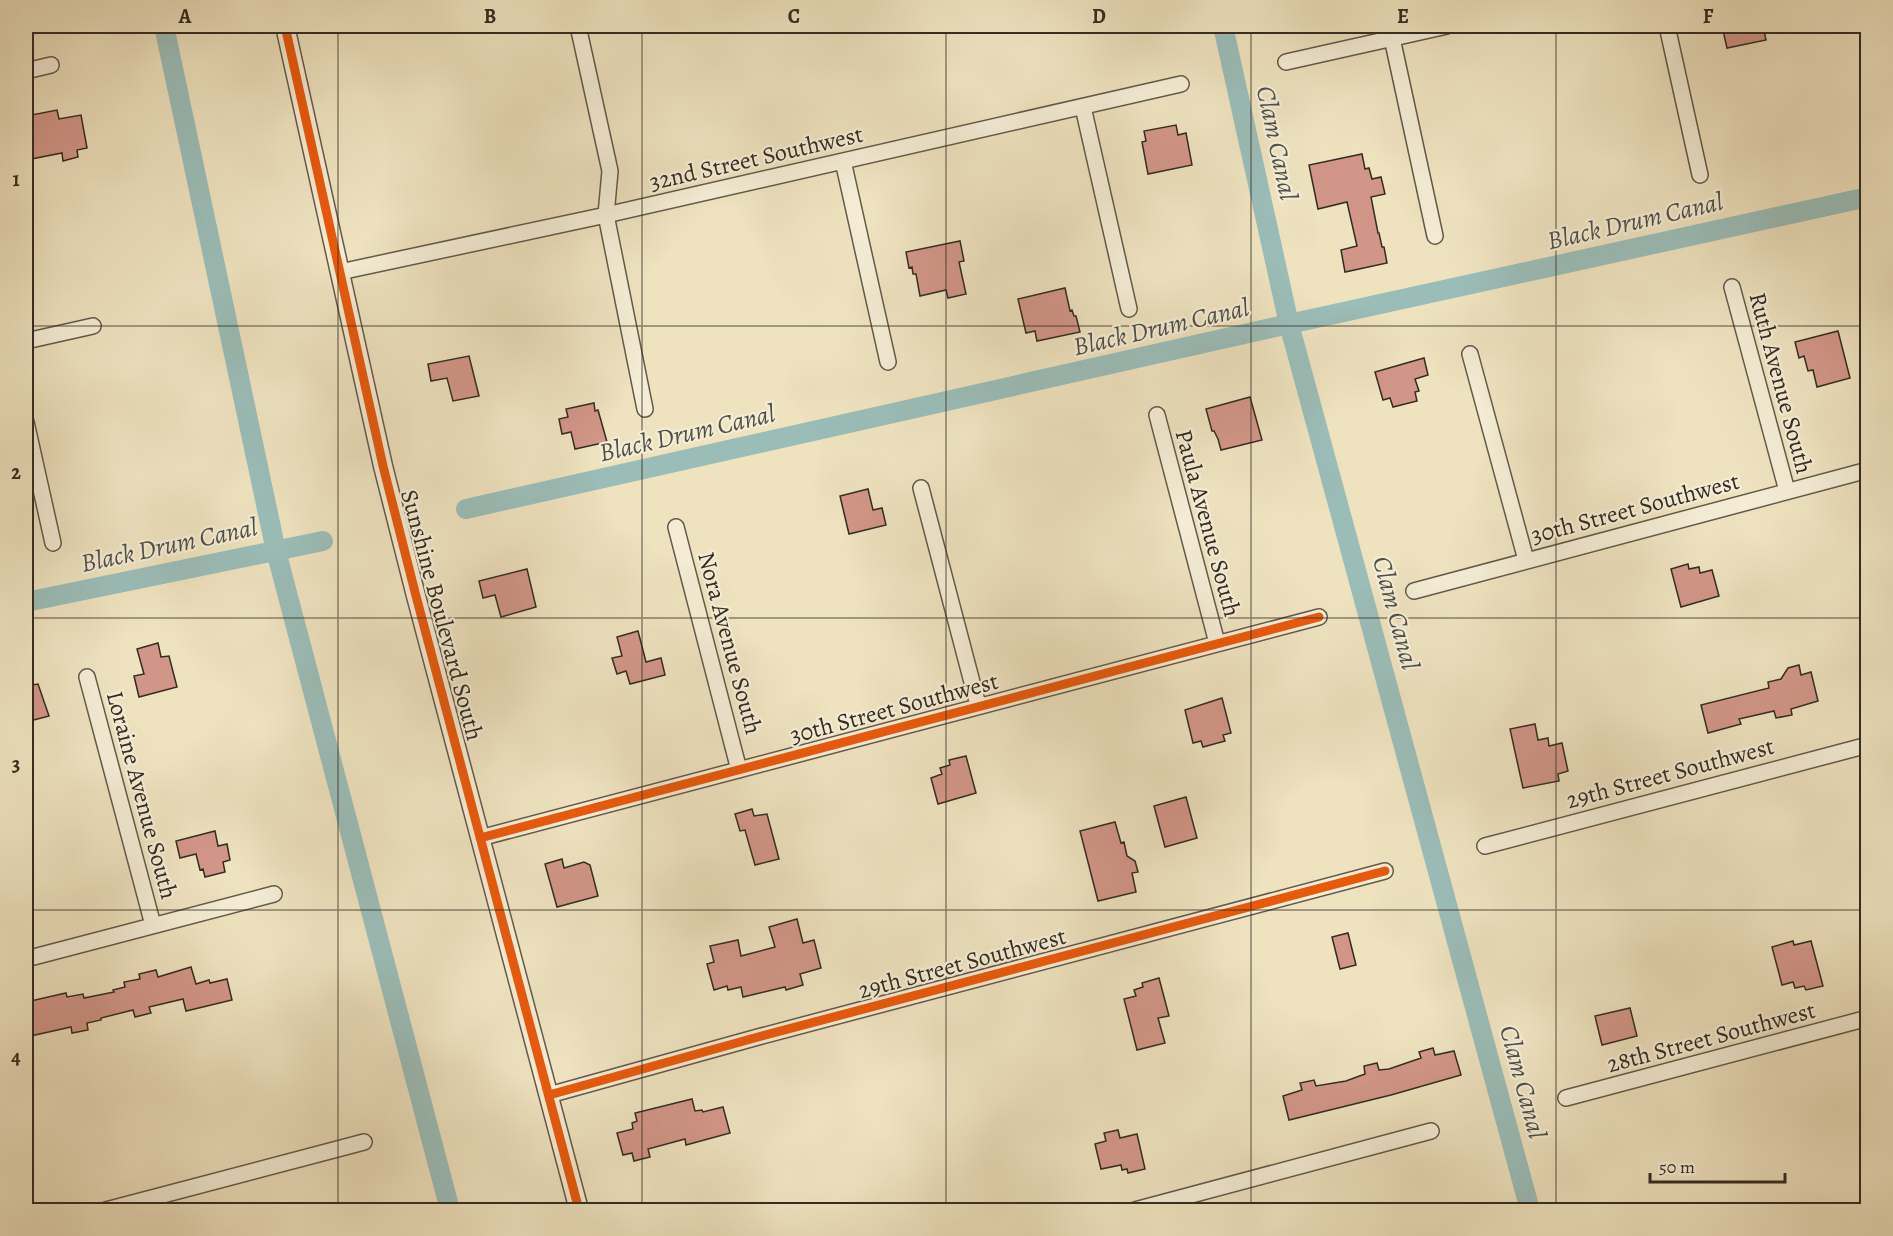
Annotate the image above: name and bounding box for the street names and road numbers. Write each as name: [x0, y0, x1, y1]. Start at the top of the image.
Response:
street label: 32nd Street Southwest: [646, 118, 866, 198]
street label: Ruth Avenue South: [1741, 289, 1821, 477]
street label: Paula Avenue South: [1168, 426, 1248, 620]
street label: 30th Street Southwest: [1527, 465, 1743, 551]
street label: Sunshine Boulevard South: [393, 486, 491, 744]
street label: Nora Avenue South: [690, 548, 770, 738]
street label: 30th Street Southwest: [786, 665, 1002, 751]
street label: Loraine Avenue South: [99, 688, 185, 903]
street label: 29th Street Southwest: [1563, 730, 1778, 816]
street label: 29th Street Southwest: [855, 920, 1070, 1006]
street label: 28th Street Southwest: [1603, 994, 1819, 1080]

